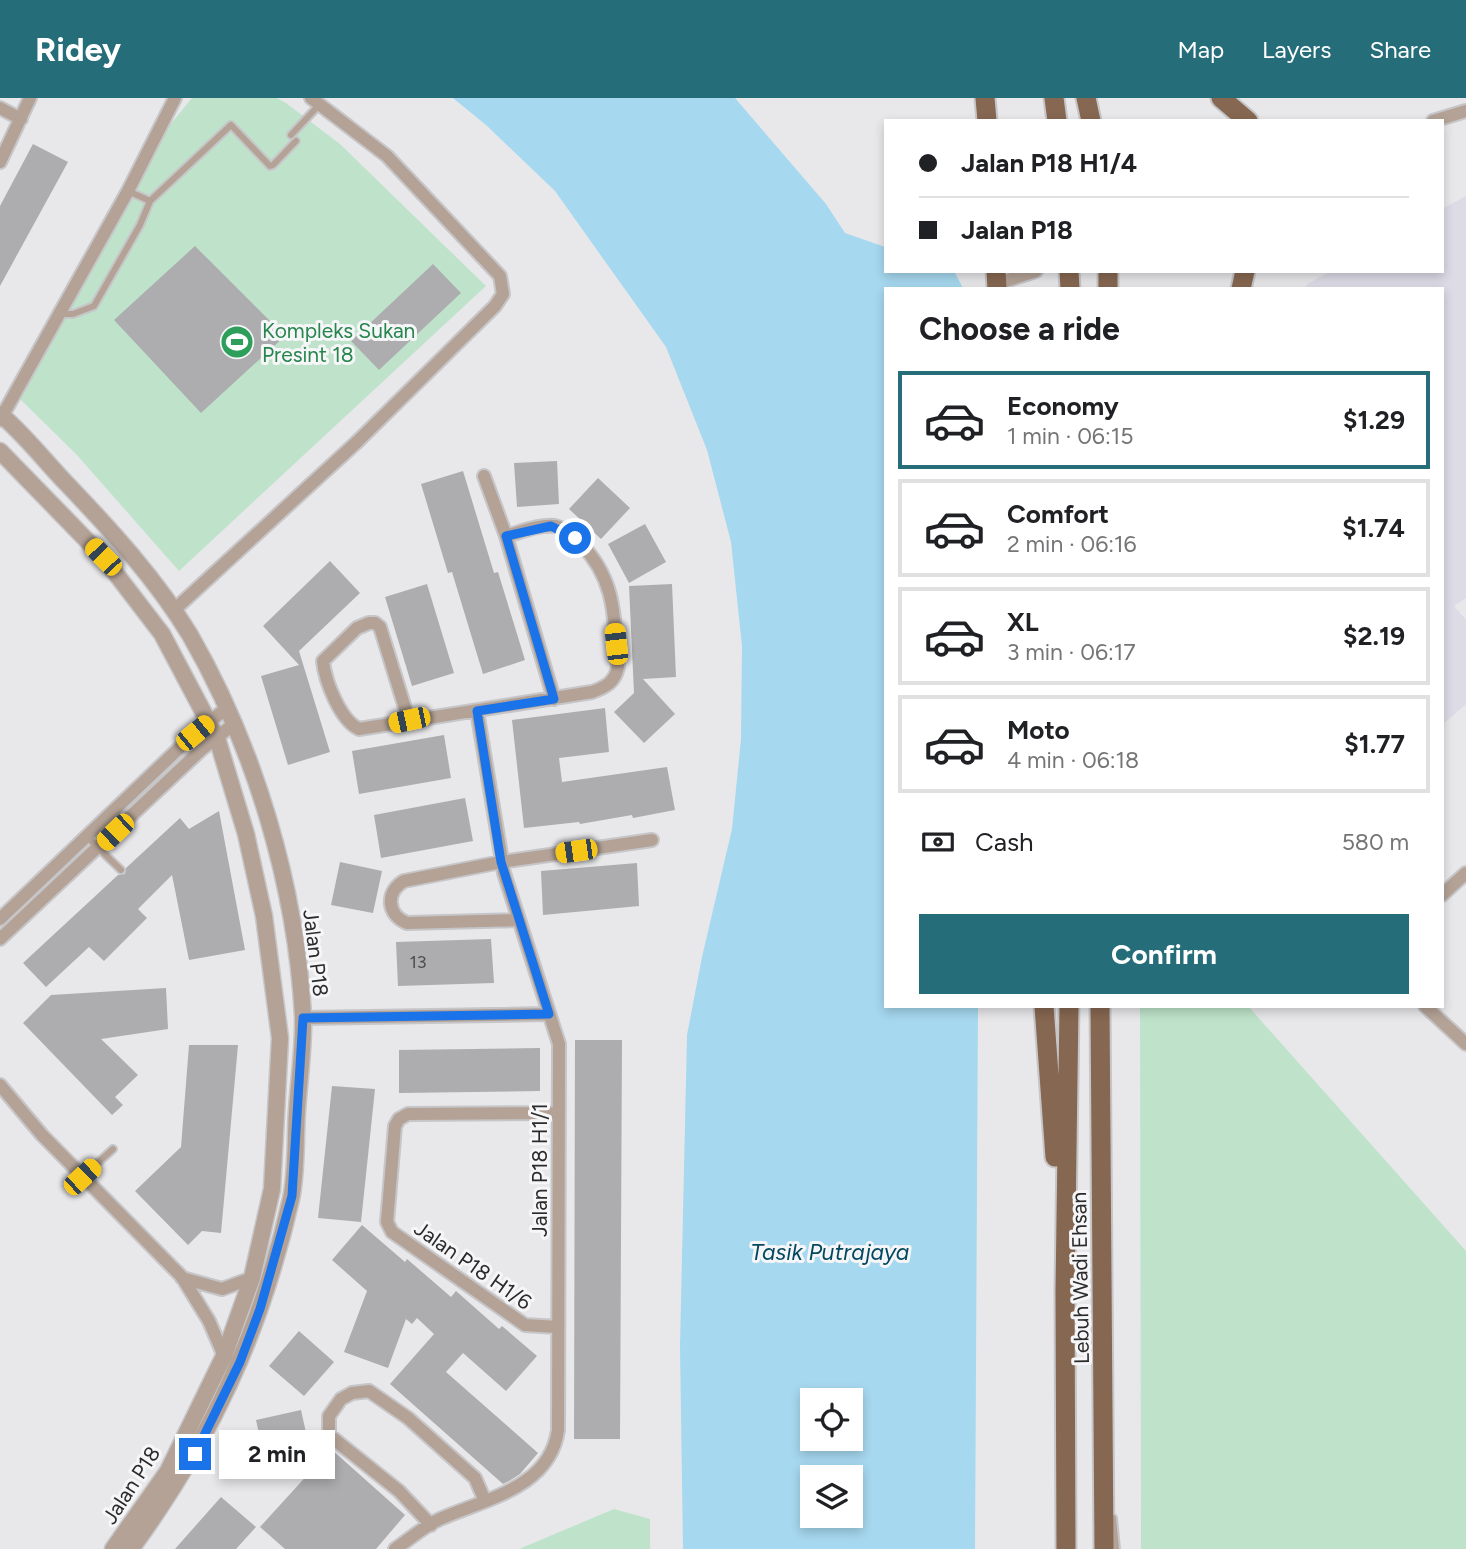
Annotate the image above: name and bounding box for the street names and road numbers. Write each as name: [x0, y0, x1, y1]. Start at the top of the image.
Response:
street label: Jalan P18: [298, 908, 334, 998]
street label: Jalan P18 H1/1: [527, 1103, 552, 1237]
street label: Lebuh Wadi Ehsan: [1066, 1192, 1094, 1364]
street label: Jalan P18 H1/6: [410, 1215, 536, 1315]
street label: Jalan P18: [97, 1442, 165, 1528]

